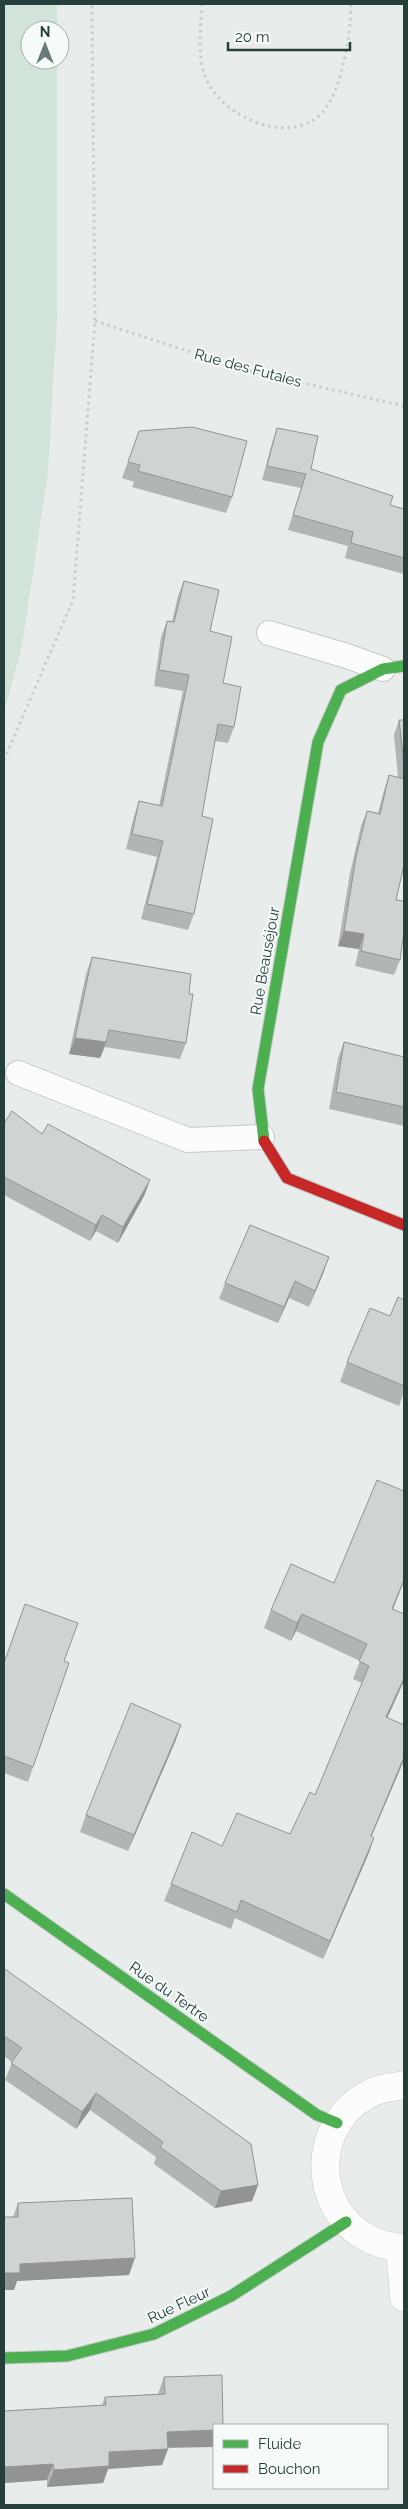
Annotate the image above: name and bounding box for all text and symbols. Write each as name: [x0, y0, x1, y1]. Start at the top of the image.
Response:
north arrow: [20, 20, 70, 70]
scale bar: [228, 20, 350, 52]
text: N: [40, 24, 50, 40]
text: 20 m: [235, 28, 270, 46]
street label: Rue des Futaies: [192, 345, 304, 391]
street label: Rue Beauséjour: [247, 905, 284, 1017]
street label: Rue du Tertre: [126, 1958, 213, 2026]
street label: Rue Fleur: [145, 2282, 214, 2327]
legend: [213, 2424, 388, 2489]
text: Fluide: [258, 2435, 301, 2453]
text: Bouchon: [258, 2460, 320, 2478]

